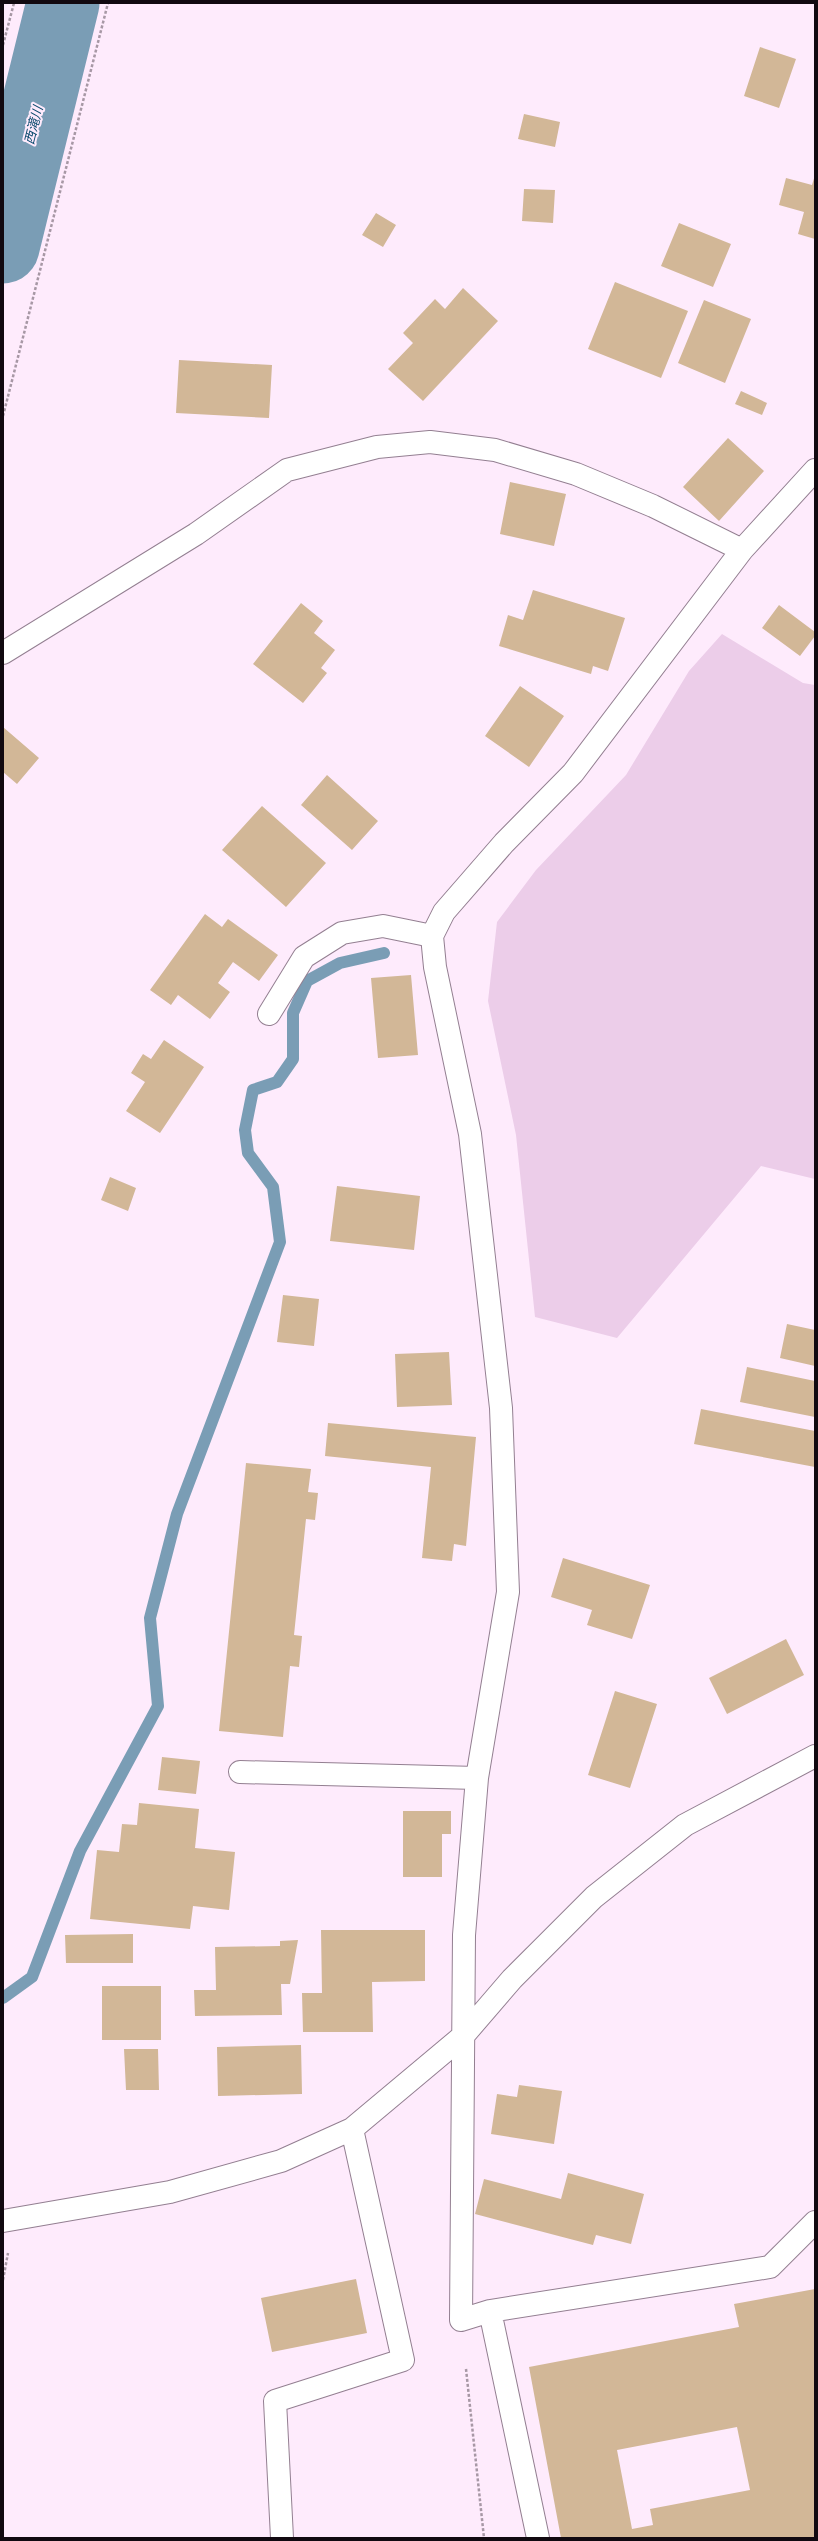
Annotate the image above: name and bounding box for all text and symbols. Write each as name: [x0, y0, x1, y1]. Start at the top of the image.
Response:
water label: 西滝川: [21, 102, 46, 146]

